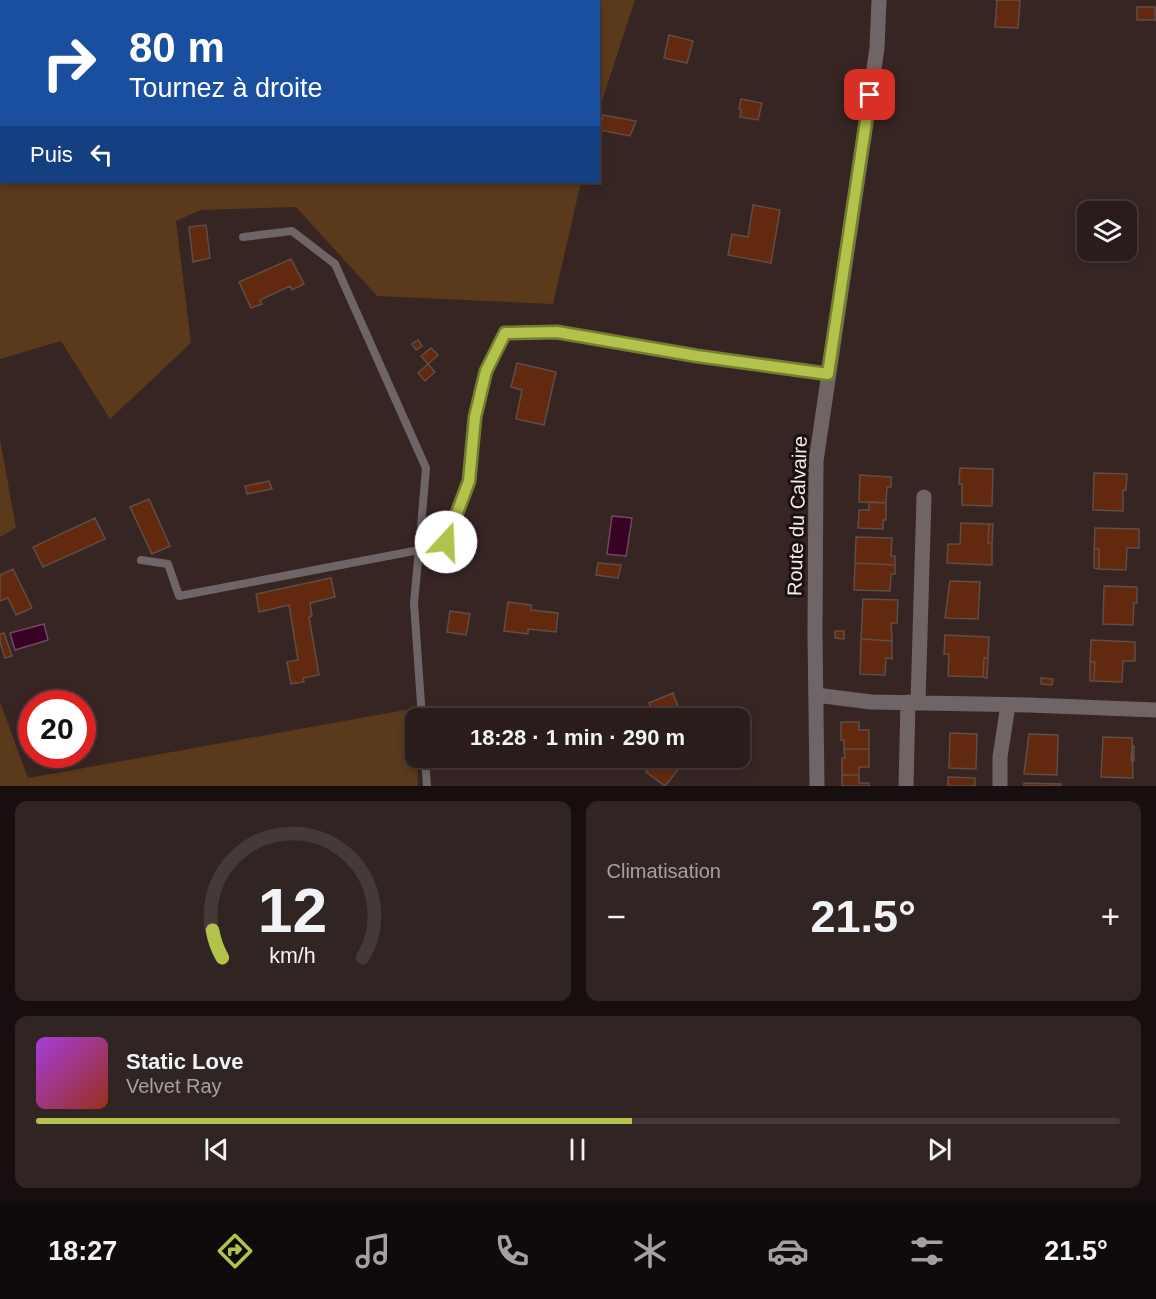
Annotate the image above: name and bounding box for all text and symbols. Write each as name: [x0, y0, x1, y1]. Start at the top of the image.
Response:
icon: right: [30, 24, 108, 102]
text: 80 m: [129, 24, 225, 71]
pin: [844, 69, 895, 120]
text: Tournez à droite: [129, 73, 323, 103]
icon: arrive: [853, 78, 886, 111]
icon: left: [85, 138, 118, 171]
text: Puis: [30, 142, 73, 167]
map controls: [1077, 201, 1137, 261]
button: layers: [1077, 201, 1137, 261]
street label: Route du Calvaire: [783, 436, 811, 596]
position arrow: [414, 510, 478, 574]
speed limit sign: 20: [18, 690, 96, 768]
text: 18:28 · 1 min · 290 m: [470, 725, 685, 750]
text: Climatisation: [607, 860, 721, 882]
text: 12: [258, 876, 327, 945]
text: 21.5°: [810, 891, 916, 942]
text: −: [607, 898, 626, 935]
text: +: [1101, 898, 1120, 935]
text: km/h: [270, 944, 316, 968]
text: Static Love: [126, 1049, 243, 1074]
text: Velvet Ray: [126, 1075, 222, 1097]
icon: previous: [200, 1133, 233, 1166]
icon: pause: [561, 1133, 594, 1166]
icon: next: [923, 1133, 956, 1166]
icon: directions: [214, 1230, 256, 1272]
icon: music: [352, 1230, 394, 1272]
icon: phone: [491, 1230, 533, 1272]
icon: climate: [629, 1230, 671, 1272]
icon: car: [767, 1230, 809, 1272]
icon: filters: [906, 1230, 948, 1272]
text: 18:27: [48, 1236, 117, 1266]
text: 21.5°: [1044, 1236, 1108, 1266]

